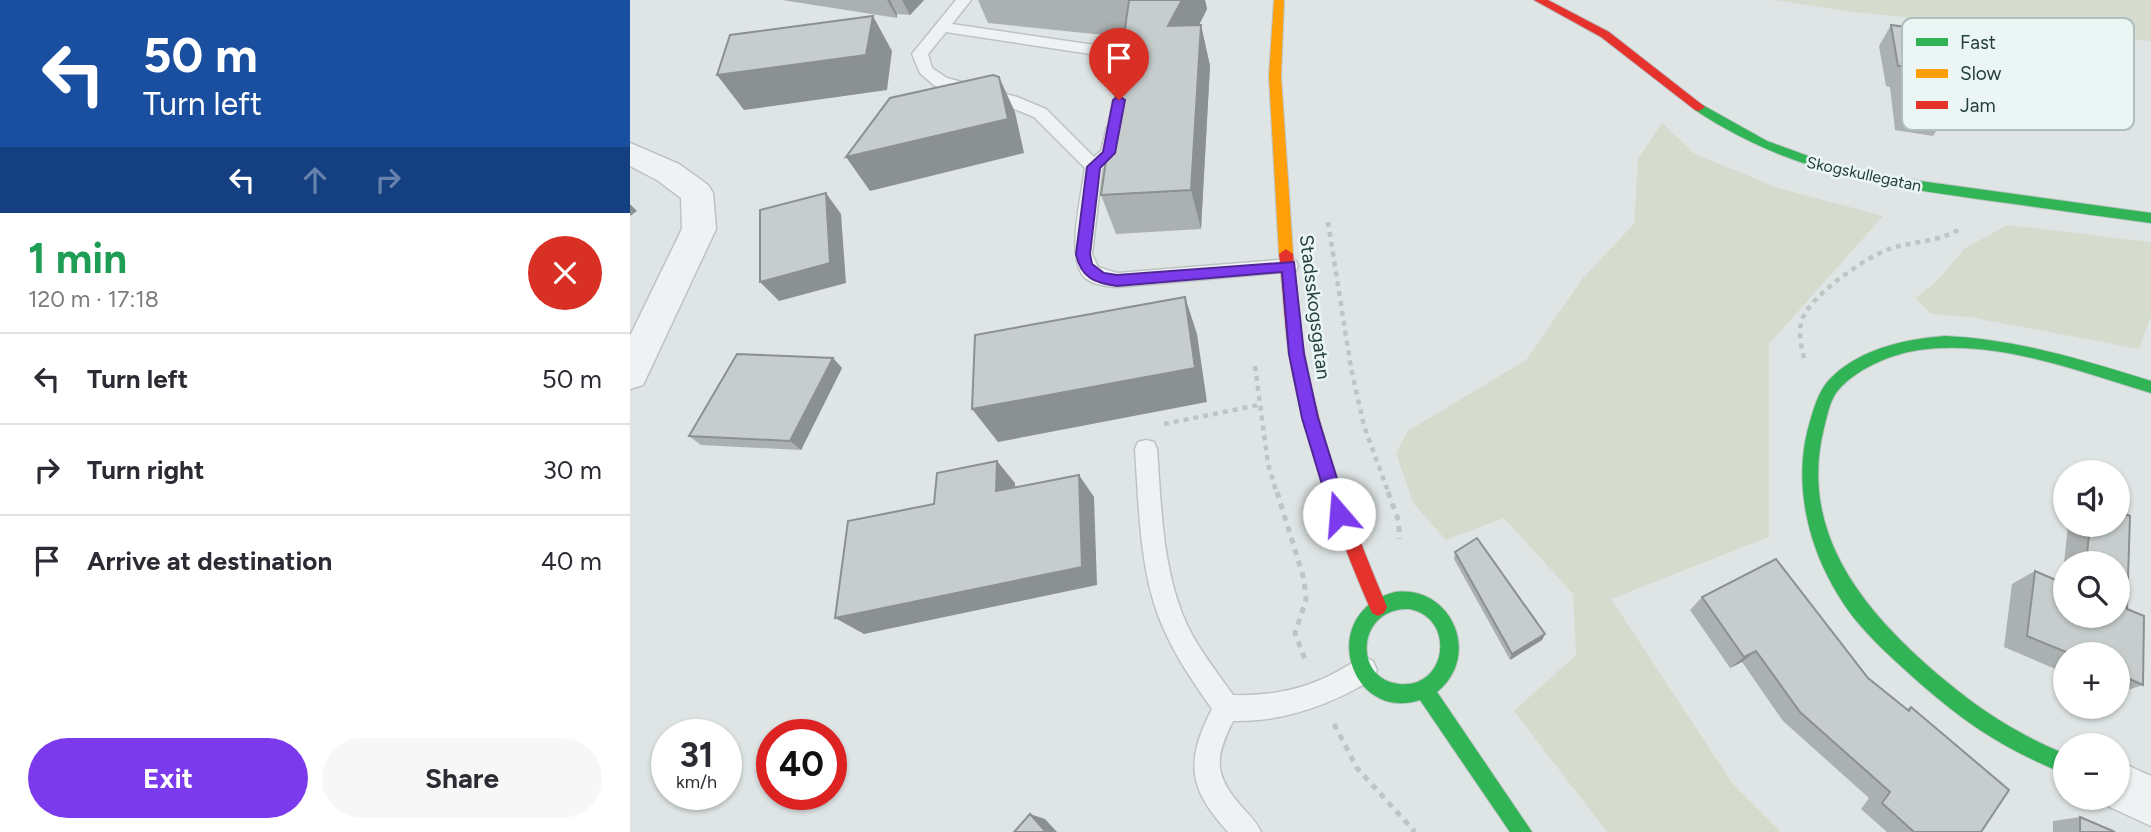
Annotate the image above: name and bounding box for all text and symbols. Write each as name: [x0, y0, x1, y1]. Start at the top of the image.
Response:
legend: [1902, 18, 2134, 130]
text: 50 m: [143, 25, 258, 84]
icon: left: [28, 28, 119, 119]
pin: [1089, 28, 1149, 100]
text: Fast: [1960, 31, 1996, 54]
icon: arrive: [1100, 39, 1138, 77]
text: Slow: [1960, 62, 2002, 85]
text: Turn left: [143, 85, 262, 123]
text: Jam: [1960, 94, 1996, 117]
street label: Skogskullegatan: [1805, 153, 1923, 195]
icon: left: [223, 161, 261, 199]
icon: ahead: [296, 161, 334, 199]
icon: right: [369, 161, 407, 199]
text: 1 min: [28, 233, 127, 284]
street label: Stadsskogsgatan: [1295, 233, 1335, 381]
button: close: [528, 236, 602, 310]
text: 120 m · 17:18: [28, 285, 159, 313]
icon: left: [28, 360, 66, 398]
text: Turn left: [87, 363, 188, 395]
text: 50 m: [542, 363, 602, 395]
icon: right: [28, 451, 66, 489]
text: Turn right: [87, 454, 204, 486]
text: 30 m: [543, 454, 602, 486]
map controls: [2053, 460, 2130, 810]
button: sound: [2053, 460, 2130, 537]
position arrow: [1302, 477, 1376, 551]
icon: arrive: [28, 542, 66, 580]
text: Arrive at destination: [87, 545, 332, 577]
text: 40 m: [541, 545, 602, 577]
button: search: [2053, 551, 2130, 628]
button: +: [2053, 642, 2130, 719]
speed limit sign: 40: [756, 719, 847, 810]
button: −: [2053, 733, 2130, 810]
text: 31: [679, 734, 714, 776]
button: Exit: [28, 738, 308, 818]
button: Share: [322, 738, 602, 818]
text: km/h: [676, 771, 717, 793]

